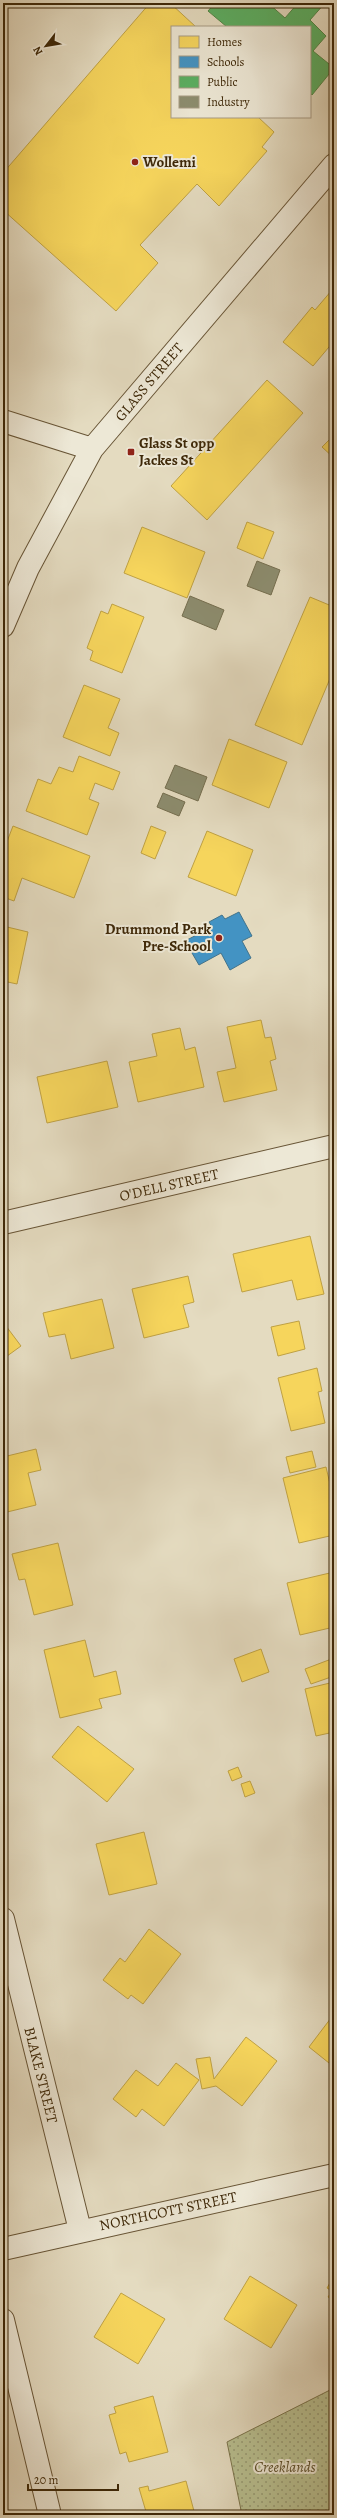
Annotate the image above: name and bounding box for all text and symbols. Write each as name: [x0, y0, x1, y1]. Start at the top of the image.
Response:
north arrow: [26, 26, 66, 66]
legend: [171, 26, 311, 118]
text: Homes: [207, 34, 242, 50]
text: N: [29, 44, 46, 58]
text: Schools: [207, 54, 244, 70]
text: Public: [207, 74, 238, 90]
text: Industry: [207, 94, 250, 110]
place label: Wollemi: [142, 152, 197, 172]
marker: Wollemi: [130, 157, 140, 167]
street label: GLASS STREET: [110, 338, 188, 426]
place label: Glass St opp Jackes St: [139, 433, 214, 470]
marker: Glass St opp Jackes St: [126, 447, 136, 457]
place label: Drummond Park Pre-School: [105, 919, 211, 956]
marker: Drummond Park Pre-School: [214, 933, 224, 943]
street label: O'DELL STREET: [117, 1164, 221, 1206]
street label: BLAKE STREET: [19, 2025, 63, 2126]
street label: NORTHCOTT STREET: [97, 2187, 239, 2235]
park label: Creeklands: [254, 2457, 316, 2477]
scale bar: [28, 2466, 118, 2492]
text: 20 m: [34, 2472, 58, 2488]

